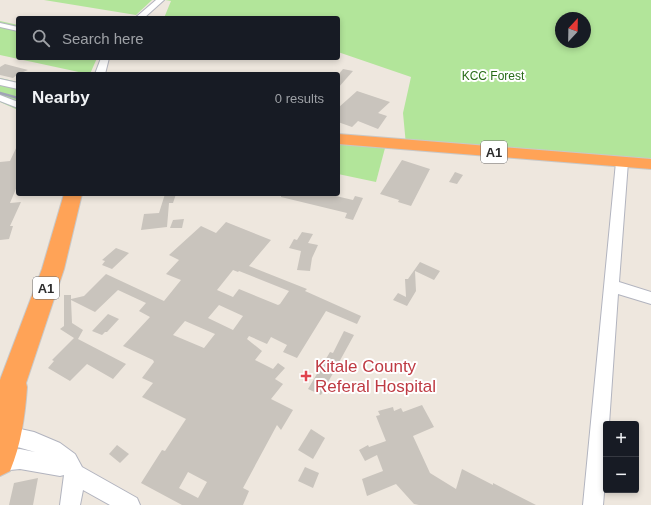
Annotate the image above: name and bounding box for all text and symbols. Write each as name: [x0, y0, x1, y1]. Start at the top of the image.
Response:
north arrow: [555, 12, 591, 48]
search box: [16, 16, 340, 60]
icon: search: [30, 27, 52, 49]
text: Search here: [62, 30, 144, 47]
park label: KCC Forest: [462, 69, 525, 83]
text: Nearby: [32, 88, 90, 107]
text: 0 results: [275, 91, 324, 106]
road number: A1: [481, 141, 507, 163]
road number: A1: [33, 277, 59, 299]
place label: Kitale County Referal Hospital: [315, 357, 436, 396]
marker: Kitale County Referal Hospital: [300, 370, 312, 382]
map controls: [603, 421, 639, 493]
button: +: [603, 421, 639, 457]
button: −: [603, 457, 639, 493]

